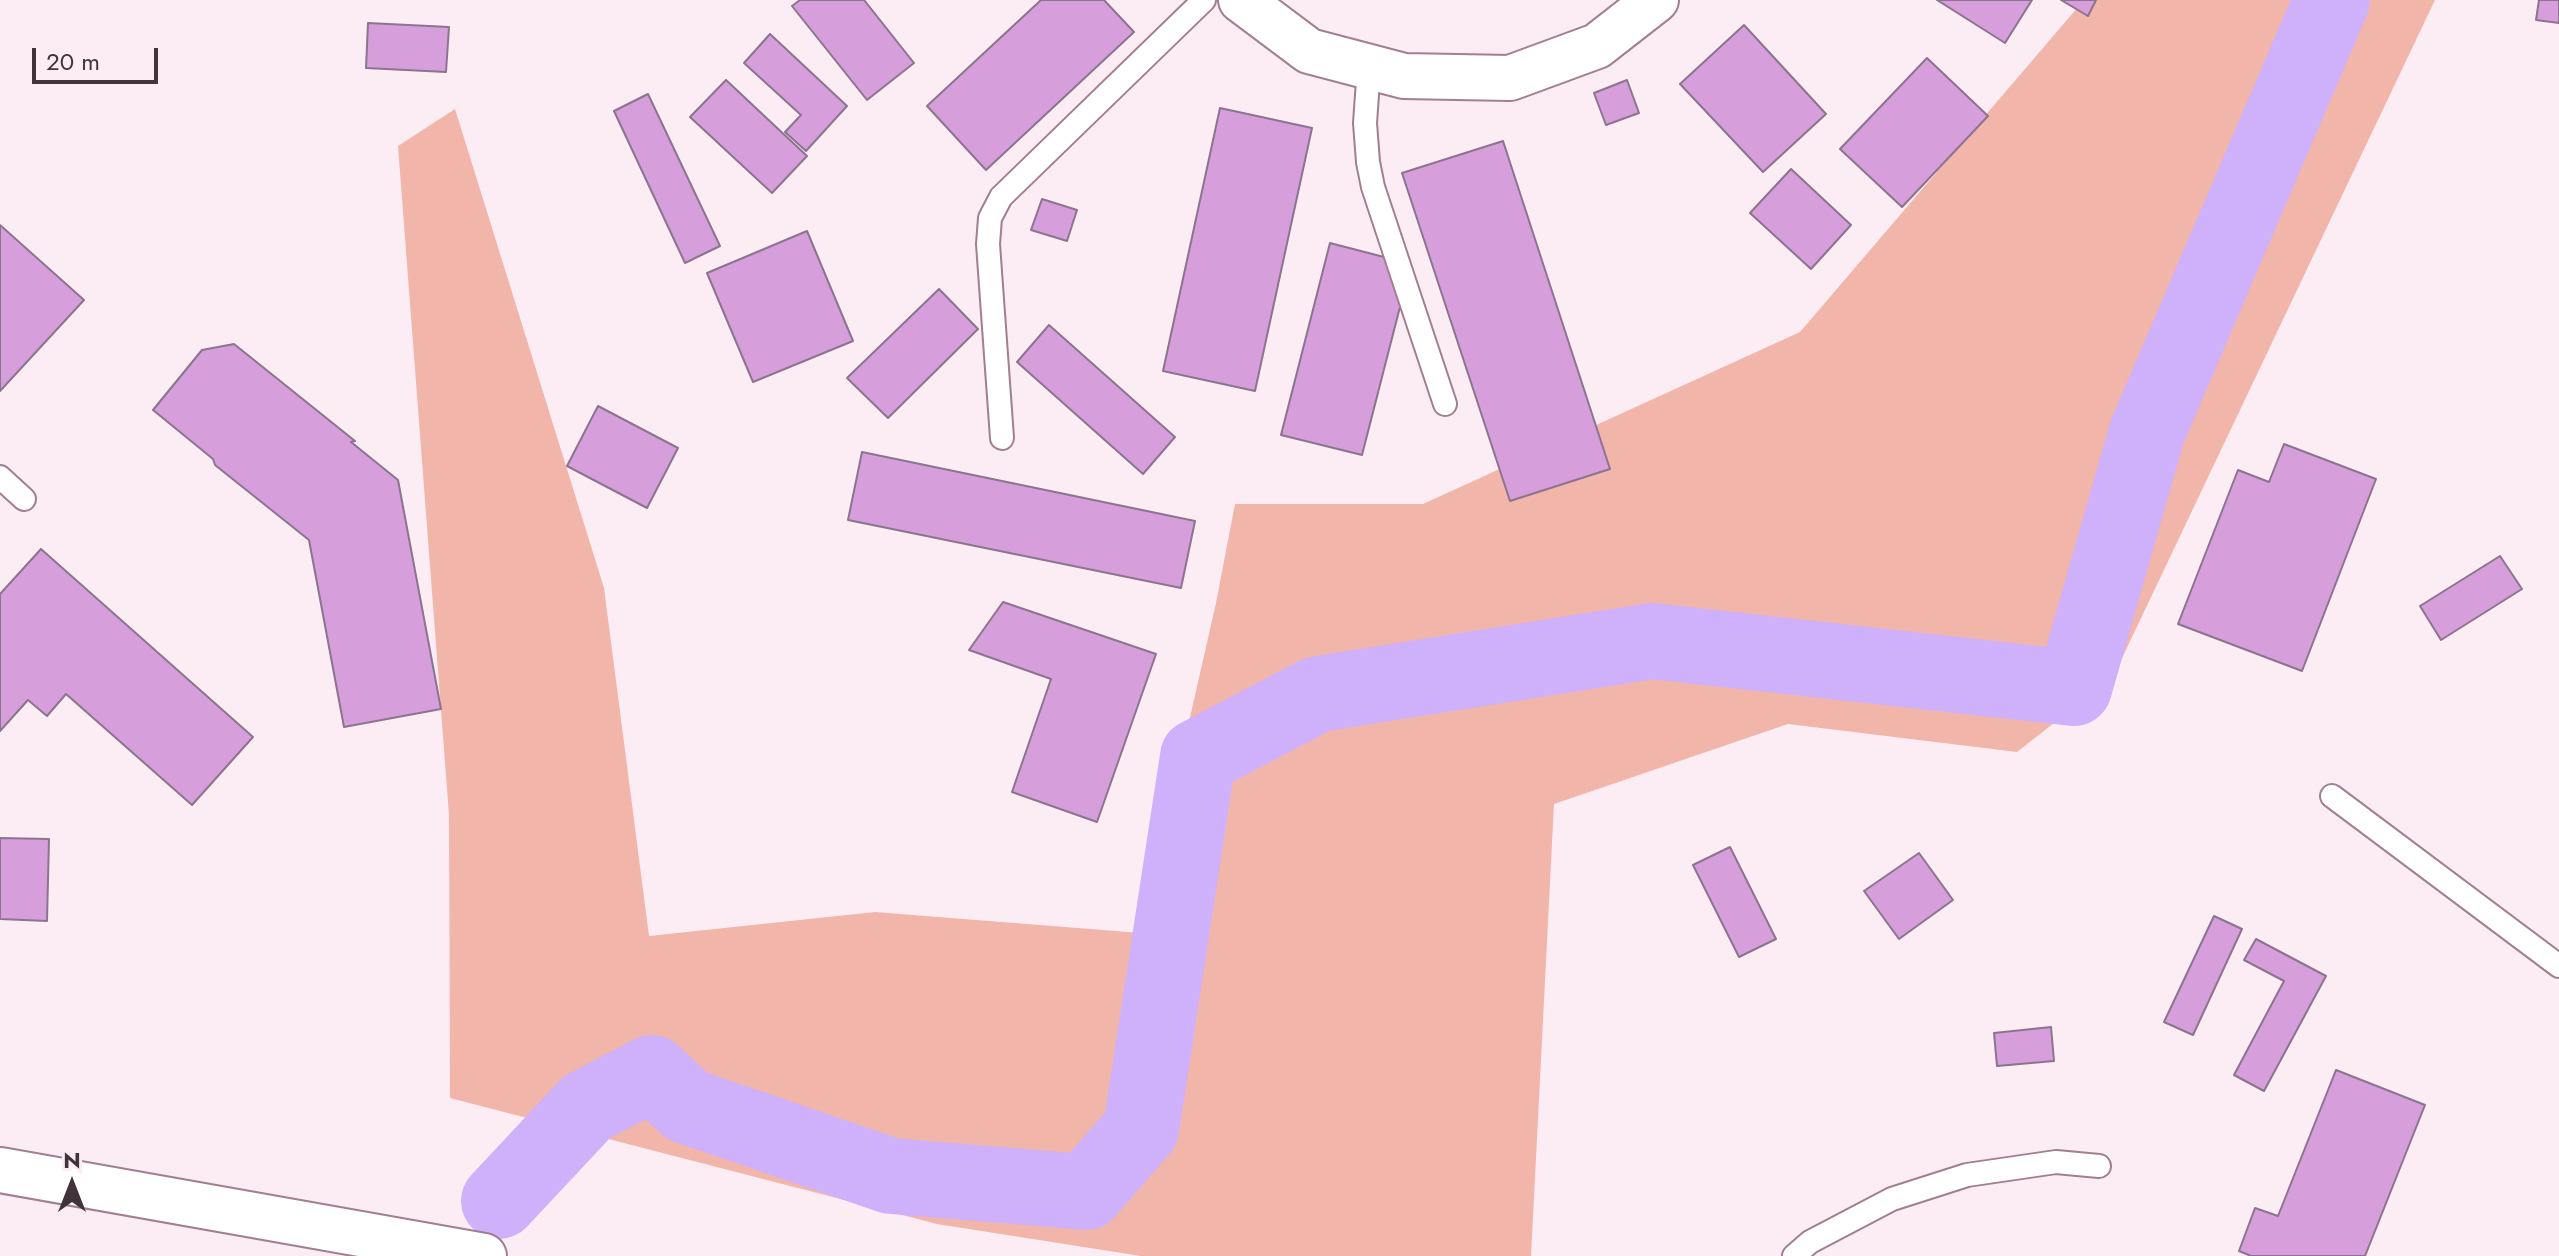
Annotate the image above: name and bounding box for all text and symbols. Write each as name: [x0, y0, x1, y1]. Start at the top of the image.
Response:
scale bar: [36, 32, 162, 82]
text: 20 m: [46, 44, 100, 79]
north arrow: [32, 1144, 112, 1224]
text: N: [63, 1144, 81, 1176]

